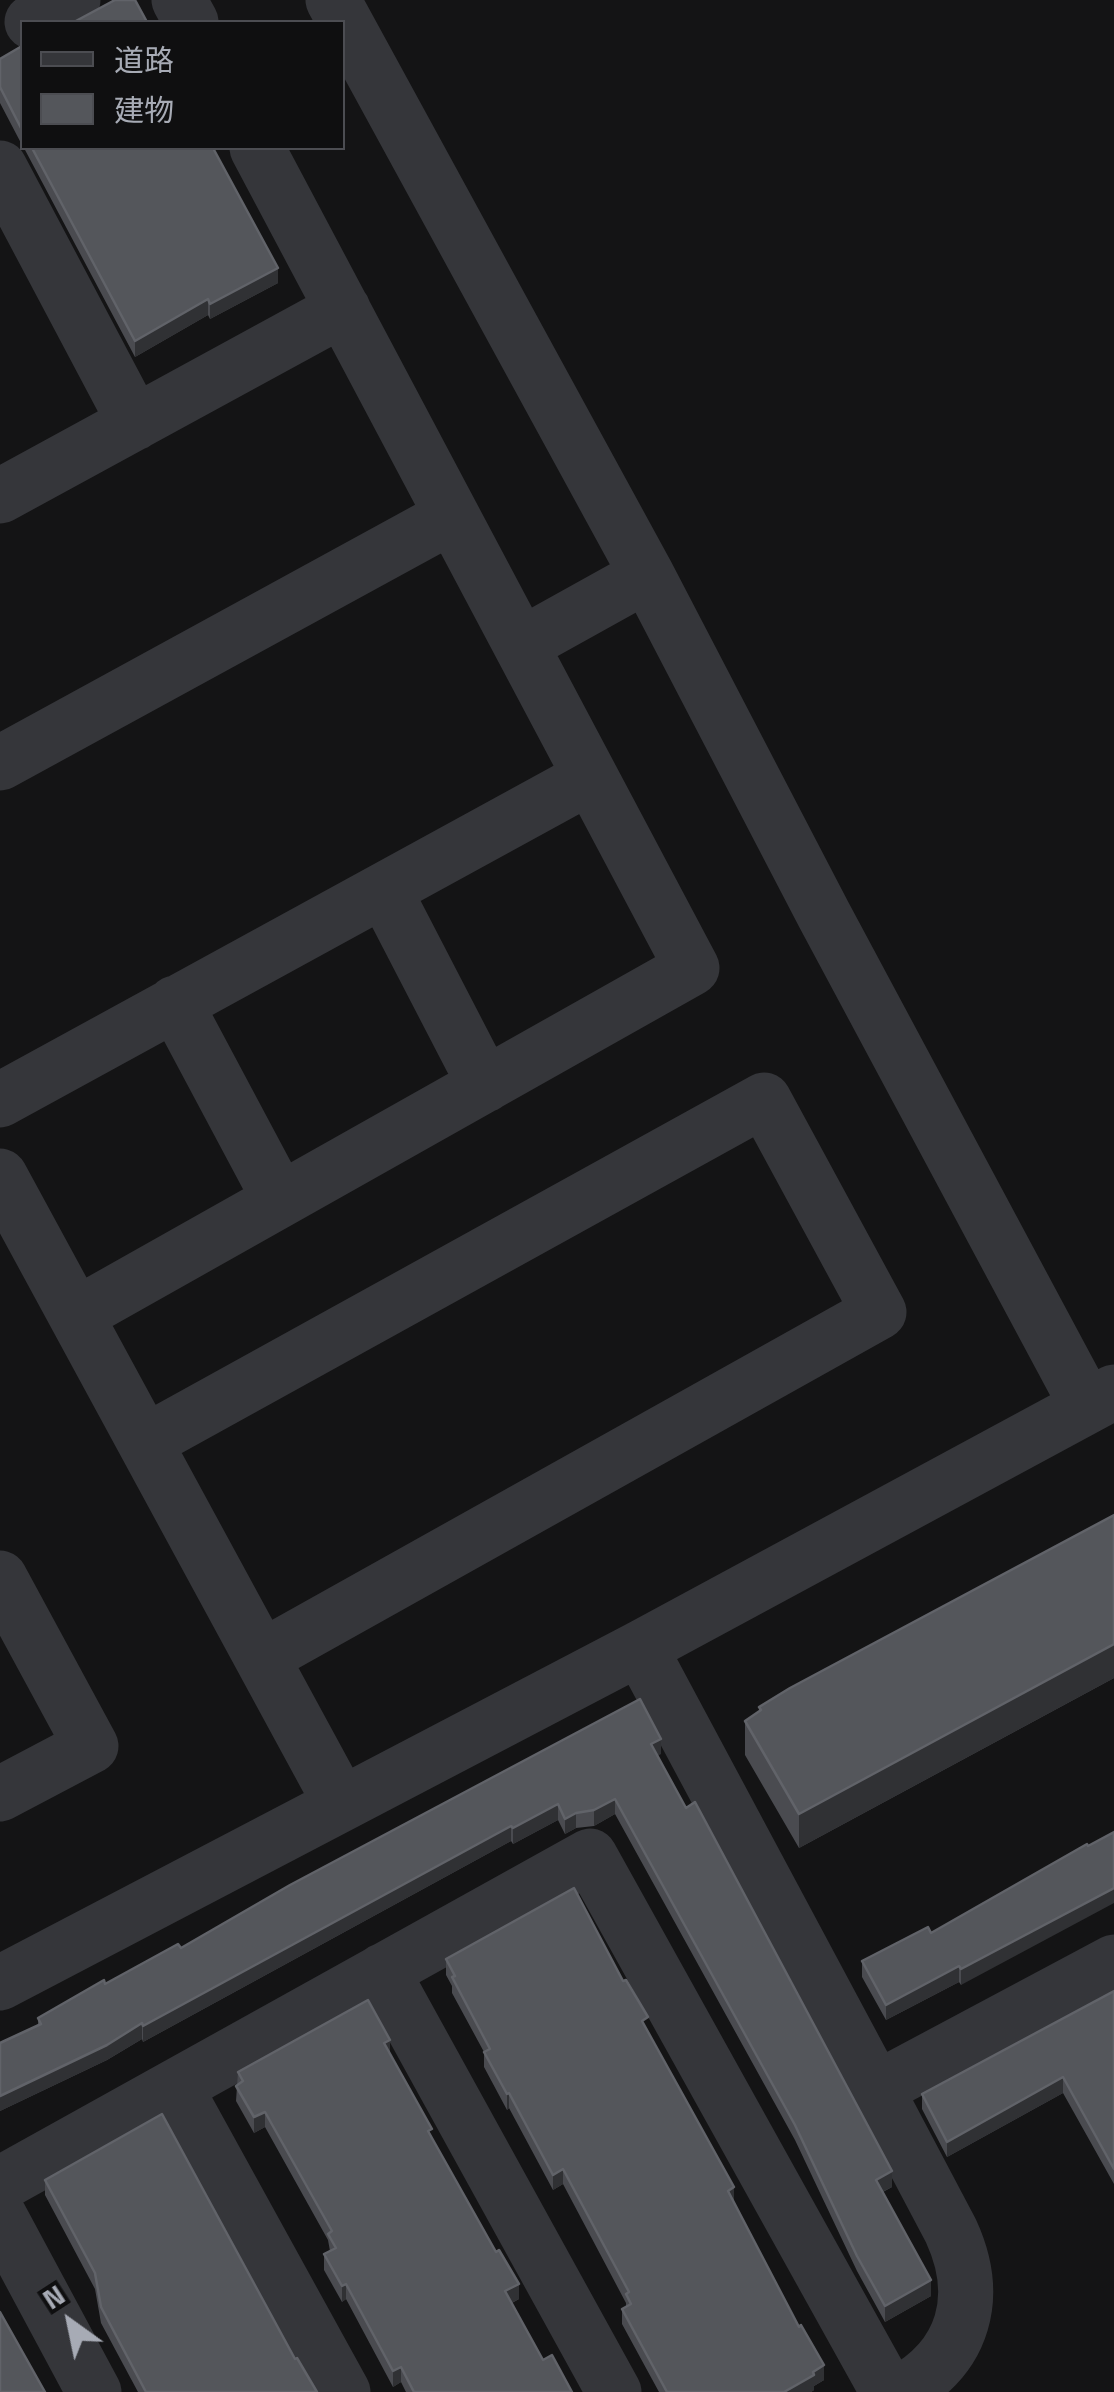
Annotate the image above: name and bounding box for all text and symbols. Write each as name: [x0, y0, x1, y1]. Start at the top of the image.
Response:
legend: [20, 20, 345, 150]
text: 道路: [114, 37, 174, 83]
text: 建物: [114, 87, 174, 133]
north arrow: [20, 2272, 120, 2372]
text: N: [34, 2273, 73, 2320]

